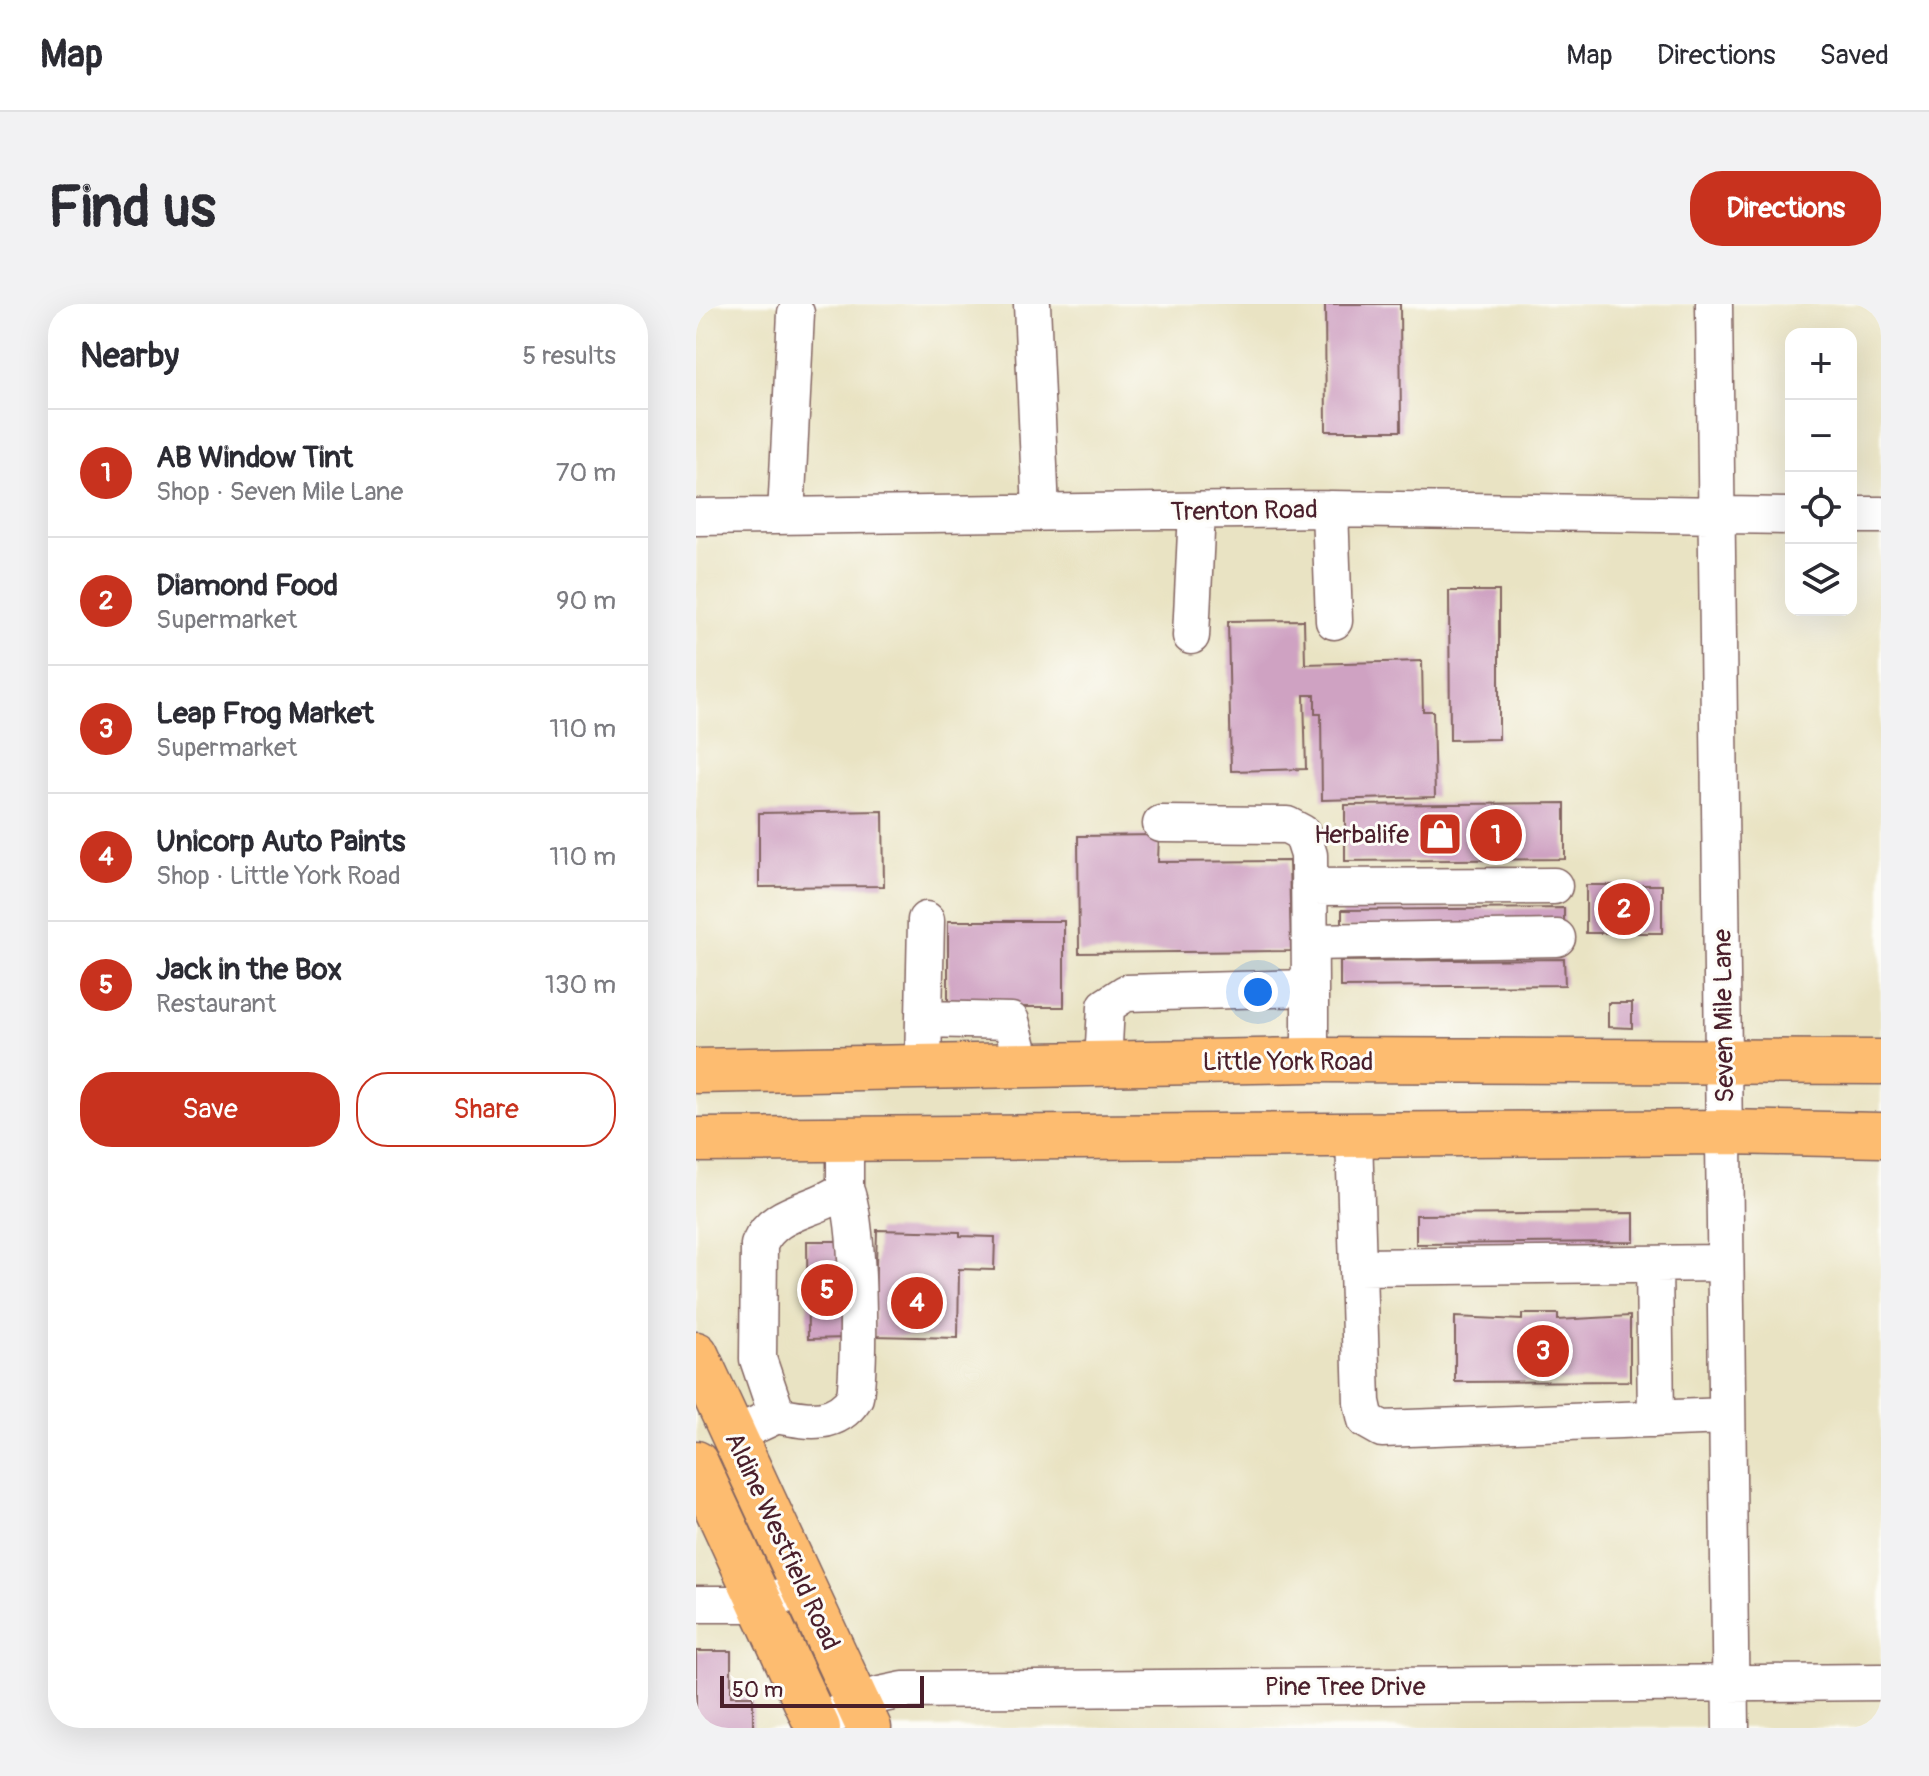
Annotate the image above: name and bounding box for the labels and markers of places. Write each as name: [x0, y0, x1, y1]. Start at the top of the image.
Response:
pin: 1: [1470, 805, 1522, 865]
shop icon: Herbalife: [1416, 810, 1464, 858]
place label: Herbalife: [1314, 819, 1409, 851]
pin: 2: [1598, 879, 1650, 939]
pin: 5: [801, 1260, 853, 1320]
pin: 4: [891, 1273, 943, 1333]
pin: 3: [1517, 1321, 1569, 1381]

